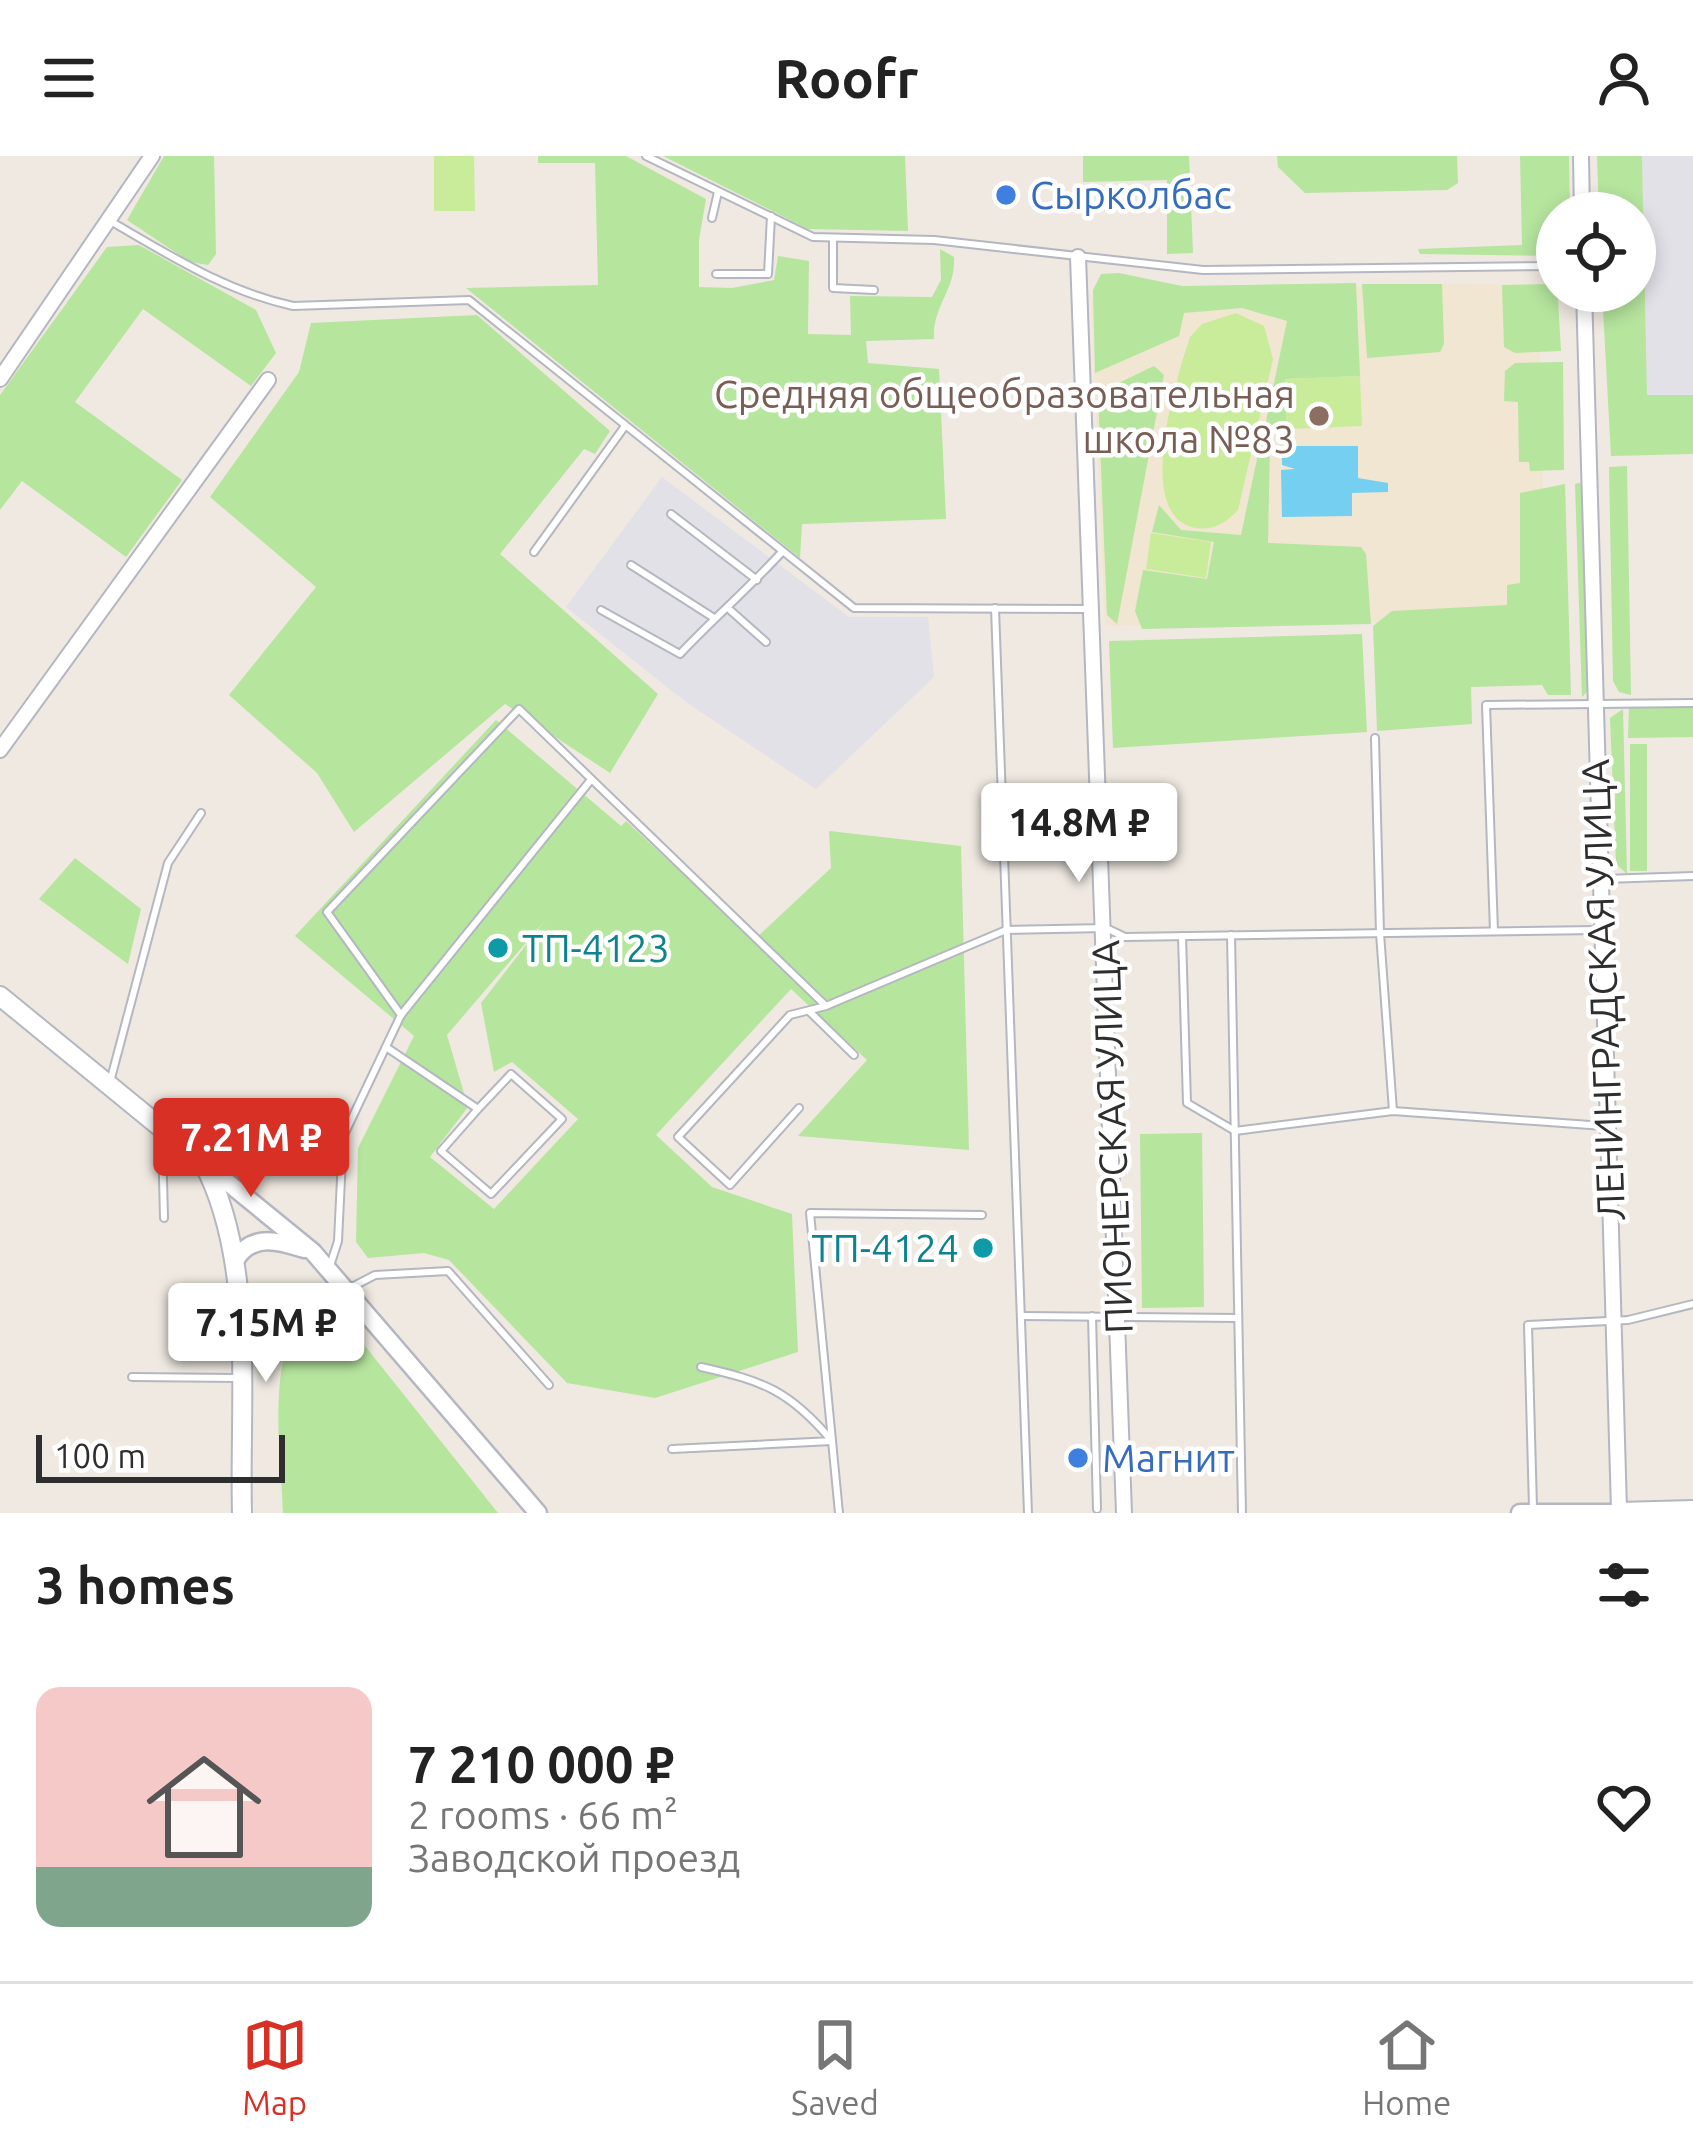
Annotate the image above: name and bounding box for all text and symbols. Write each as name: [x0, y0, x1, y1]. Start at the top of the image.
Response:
icon: menu: [36, 45, 102, 111]
icon: person: [1591, 45, 1657, 111]
text: Roofr: [775, 48, 918, 108]
place label: Сырколбас: [1030, 173, 1232, 216]
marker: Сырколбас: [993, 182, 1019, 208]
map controls: [1536, 192, 1656, 312]
button: locate: [1536, 192, 1656, 312]
place label: Средняя общеобразовательная школа №83: [714, 372, 1295, 460]
marker: Средняя общеобразовательная школа №83: [1306, 403, 1332, 429]
street label: ЛЕНИНГРАДСКАЯ УЛИЦА: [1573, 758, 1632, 1222]
pin: 14.8M ₽: [968, 783, 1190, 885]
text: 14.8M ₽: [1008, 800, 1150, 843]
place label: ТП-4123: [522, 926, 670, 969]
marker: ТП-4123: [485, 935, 511, 961]
street label: ПИОНЕРСКАЯ УЛИЦА: [1083, 939, 1140, 1335]
pin: 7.21M ₽: [140, 1098, 362, 1200]
text: 7.21M ₽: [180, 1115, 322, 1158]
place label: ТП-4124: [811, 1226, 959, 1269]
marker: ТП-4124: [970, 1235, 996, 1261]
pin: 7.15M ₽: [155, 1283, 377, 1385]
text: 7.15M ₽: [195, 1300, 337, 1343]
scale bar: [36, 1429, 285, 1482]
place label: Магнит: [1102, 1436, 1235, 1479]
text: 100 m: [54, 1437, 146, 1474]
marker: Магнит: [1065, 1445, 1091, 1471]
icon: filters: [1591, 1552, 1657, 1618]
text: 3 homes: [36, 1556, 235, 1614]
icon: home: [132, 1735, 276, 1879]
text: 7 210 000 ₽: [408, 1735, 674, 1793]
icon: heart: [1591, 1774, 1657, 1840]
text: 2 rooms · 66 m²: [408, 1793, 678, 1836]
text: Заводской проезд: [408, 1836, 740, 1879]
tab: Map: [242, 2012, 308, 2121]
tab: Saved: [791, 2012, 879, 2121]
tab: Home: [1362, 2012, 1451, 2121]

